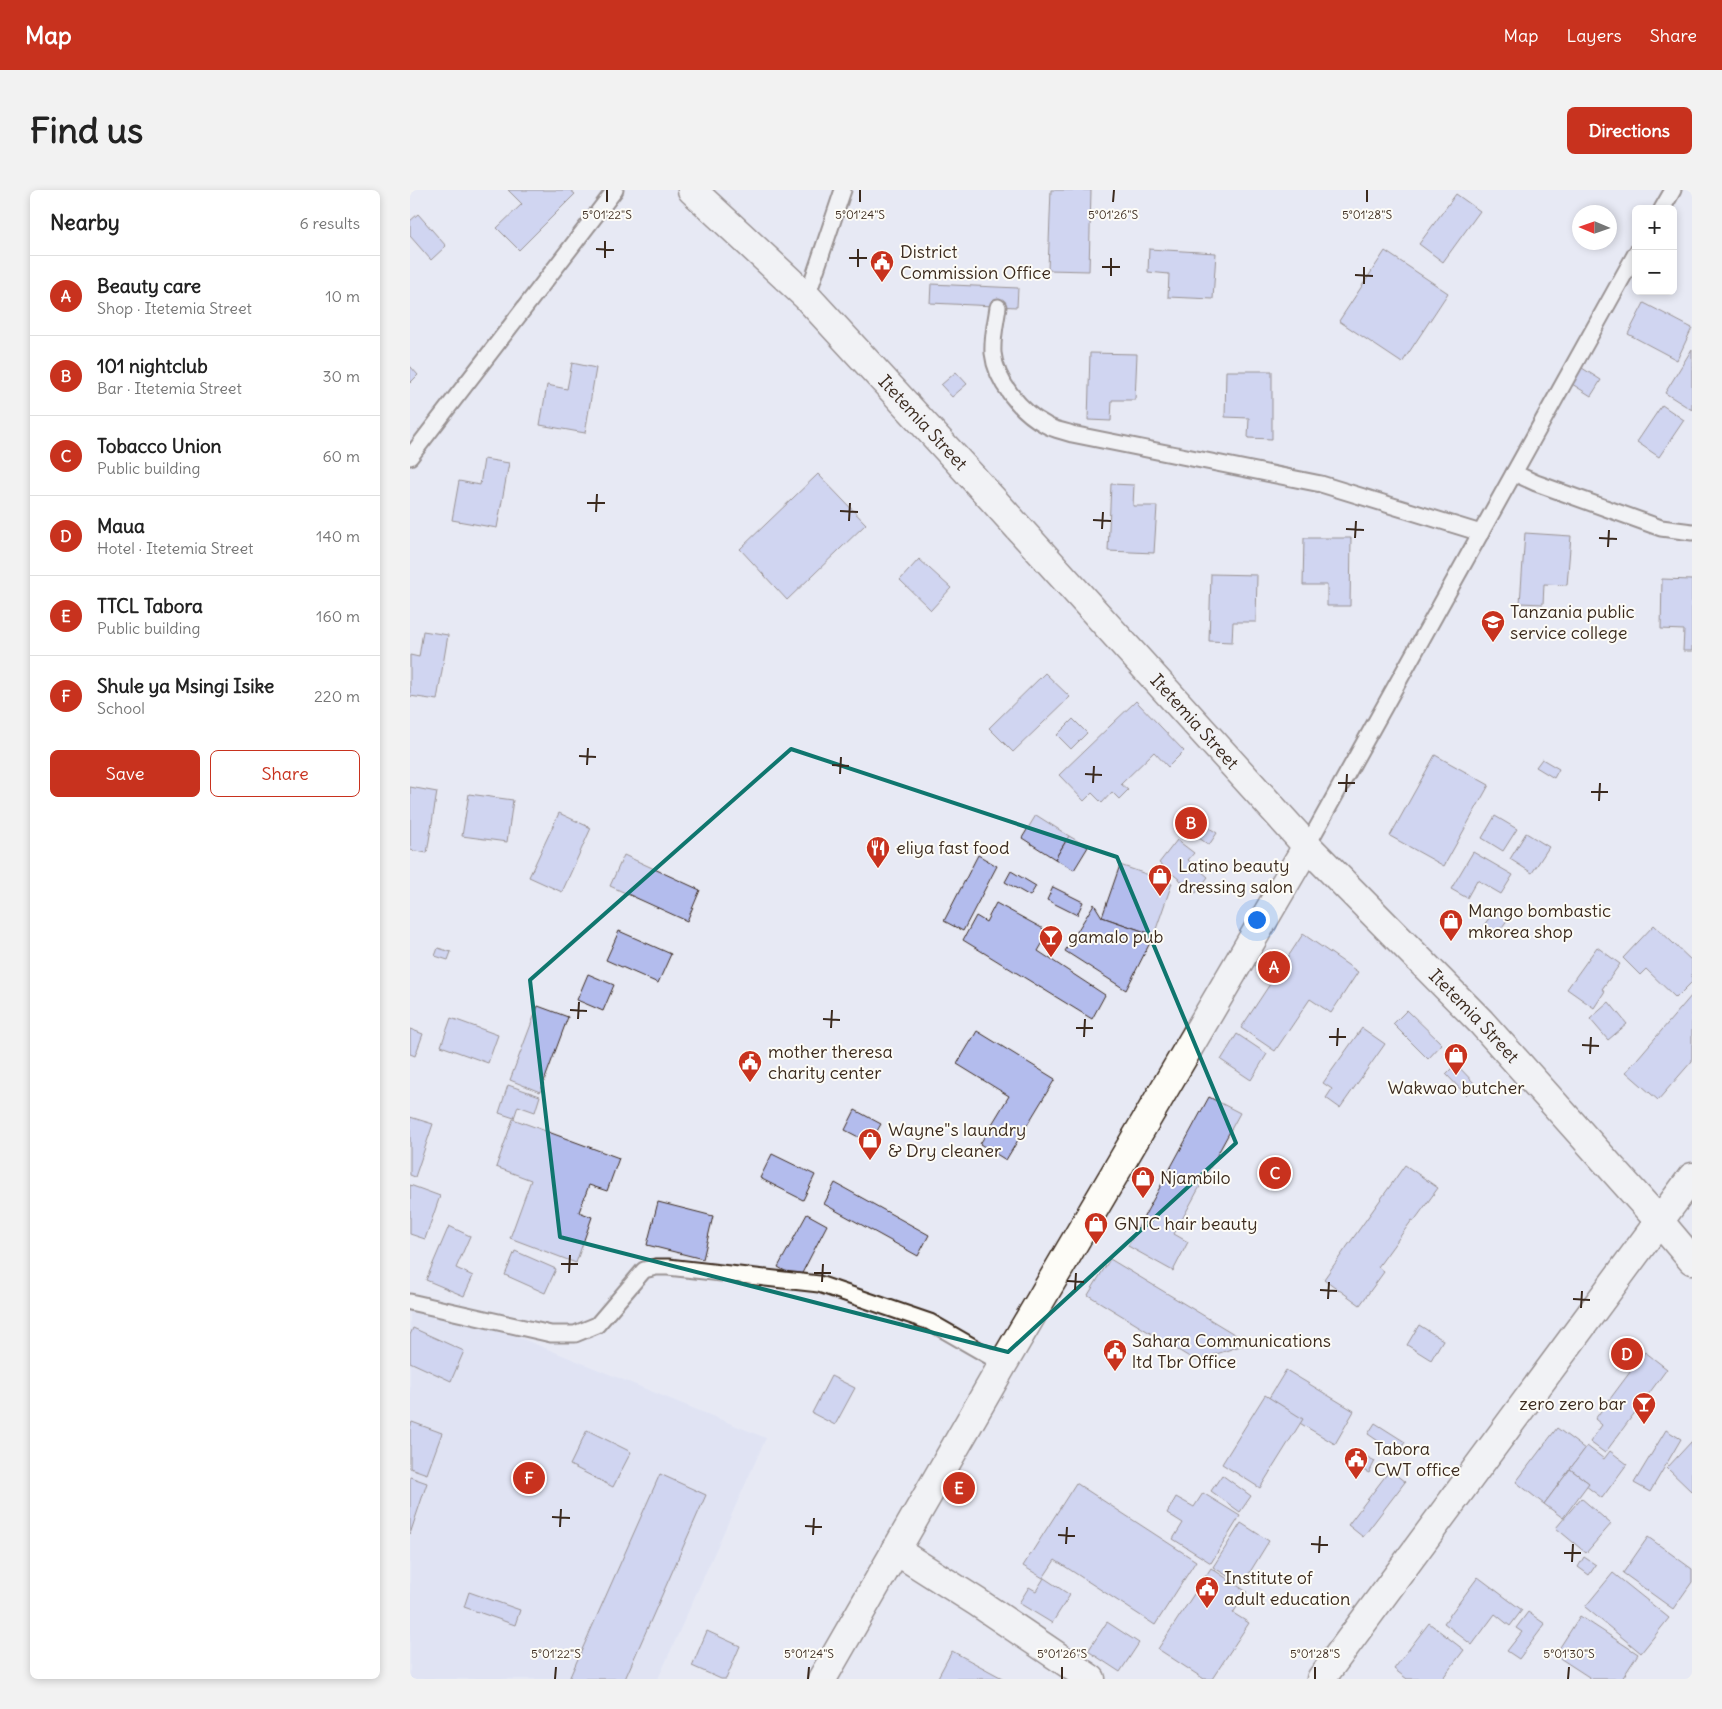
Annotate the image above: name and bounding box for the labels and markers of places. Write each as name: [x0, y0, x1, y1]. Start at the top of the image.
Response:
place label: District Commission Office: [900, 240, 1051, 284]
public building icon: District Commission Office: [869, 249, 895, 283]
place label: Tanzania public service college: [1510, 600, 1635, 644]
school or university icon: Tanzania public service college: [1480, 609, 1506, 643]
pin: B: [1175, 804, 1207, 842]
restaurant icon: eliya fast food: [865, 835, 891, 869]
place label: eliya fast food: [896, 836, 1010, 859]
place label: Latino beauty dressing salon: [1178, 854, 1293, 898]
shop icon: Latino beauty dressing salon: [1147, 863, 1173, 897]
place label: Mango bombastic mkorea shop: [1468, 899, 1611, 943]
shop icon: Mango bombastic mkorea shop: [1438, 908, 1464, 942]
bar icon: gamalo pub: [1038, 924, 1064, 958]
place label: gamalo pub: [1068, 925, 1164, 948]
pin: A: [1258, 948, 1290, 986]
place label: mother theresa charity center: [768, 1040, 893, 1084]
shop icon: Wakwao butcher: [1443, 1042, 1469, 1076]
public building icon: mother theresa charity center: [737, 1049, 763, 1083]
place label: Wakwao butcher: [1387, 1076, 1525, 1099]
place label: Wayne"s laundry & Dry cleaner: [888, 1118, 1026, 1162]
shop icon: Wayne"s laundry & Dry cleaner: [857, 1127, 883, 1161]
pin: C: [1259, 1154, 1291, 1192]
shop icon: Njambilo: [1130, 1165, 1156, 1199]
place label: Njambilo: [1160, 1166, 1231, 1189]
shop icon: GNTC hair beauty: [1083, 1211, 1109, 1245]
place label: GNTC hair beauty: [1114, 1212, 1257, 1235]
place label: Sahara Communications ltd Tbr Office: [1132, 1329, 1331, 1373]
pin: D: [1611, 1335, 1643, 1373]
public building icon: Sahara Communications ltd Tbr Office: [1102, 1338, 1128, 1372]
bar icon: zero zero bar: [1631, 1391, 1657, 1425]
place label: zero zero bar: [1519, 1392, 1627, 1415]
place label: Tabora CWT office: [1374, 1437, 1460, 1481]
public building icon: Tabora CWT office: [1343, 1446, 1369, 1480]
pin: F: [513, 1459, 545, 1497]
pin: E: [943, 1469, 975, 1507]
place label: Institute of adult education: [1224, 1566, 1350, 1610]
public building icon: Institute of adult education: [1194, 1575, 1220, 1609]

